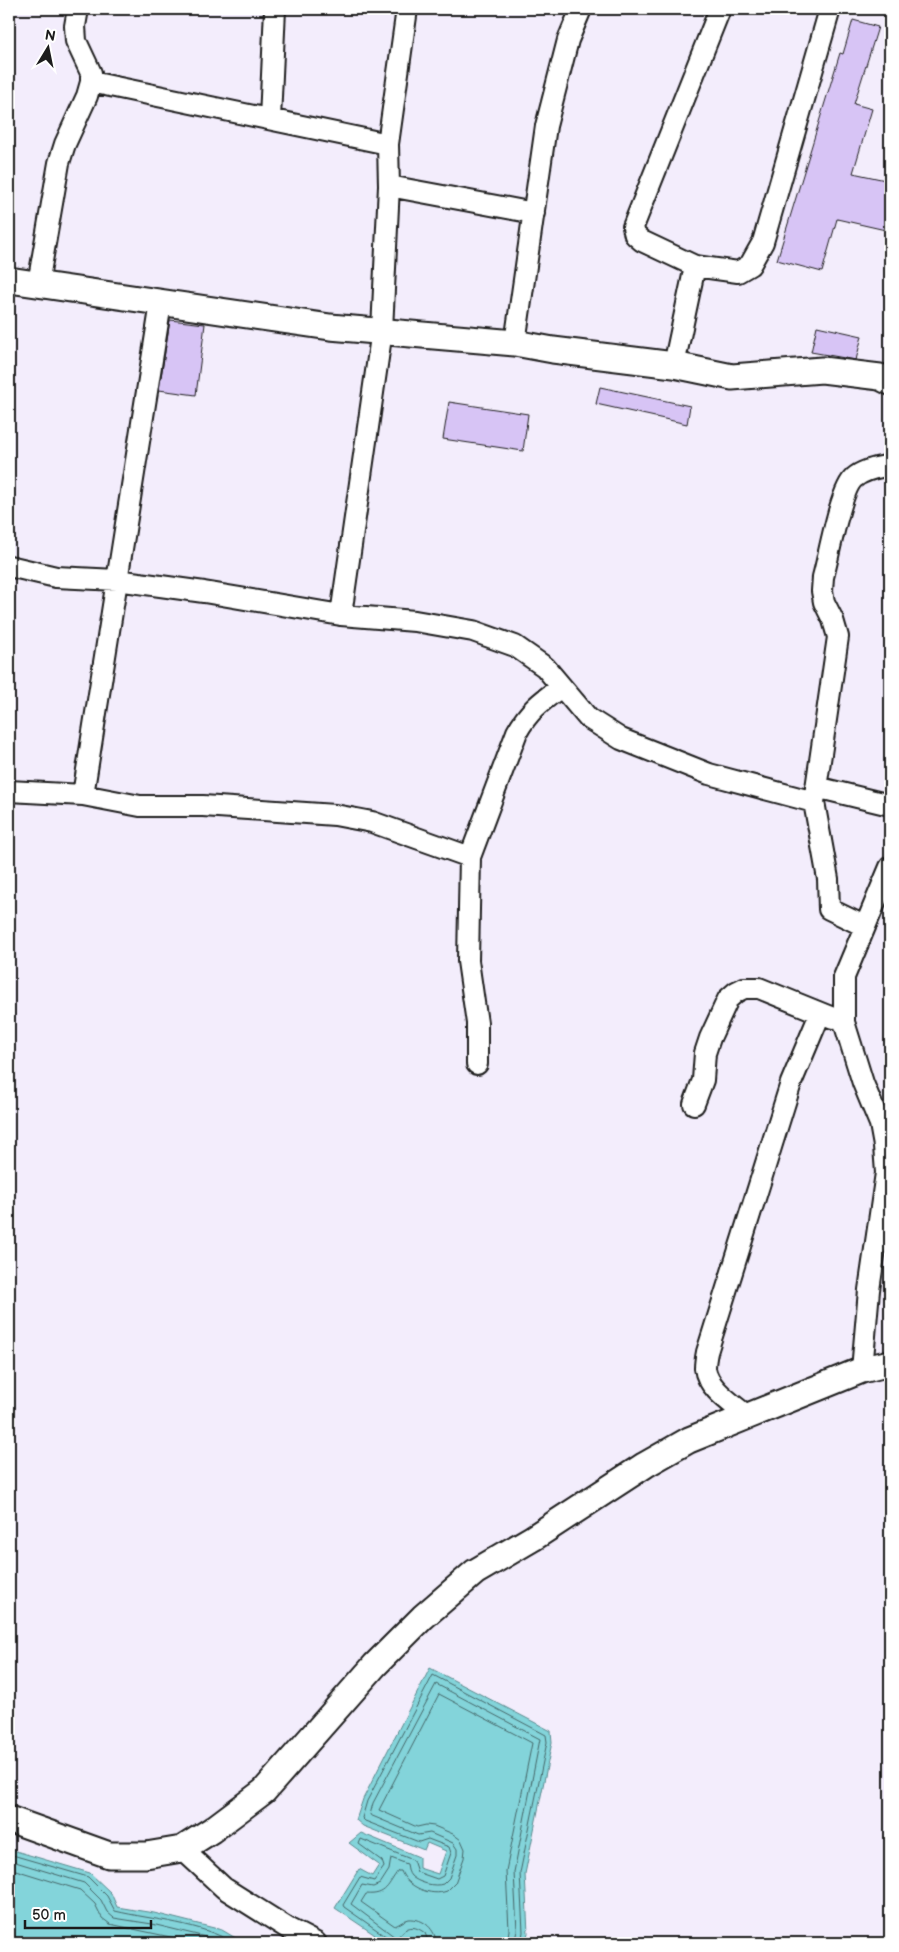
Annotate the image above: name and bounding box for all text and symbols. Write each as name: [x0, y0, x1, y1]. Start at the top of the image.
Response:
north arrow: [22, 22, 72, 72]
text: N: [44, 26, 57, 45]
scale bar: [25, 1897, 151, 1929]
text: 50 m: [32, 1906, 66, 1925]

